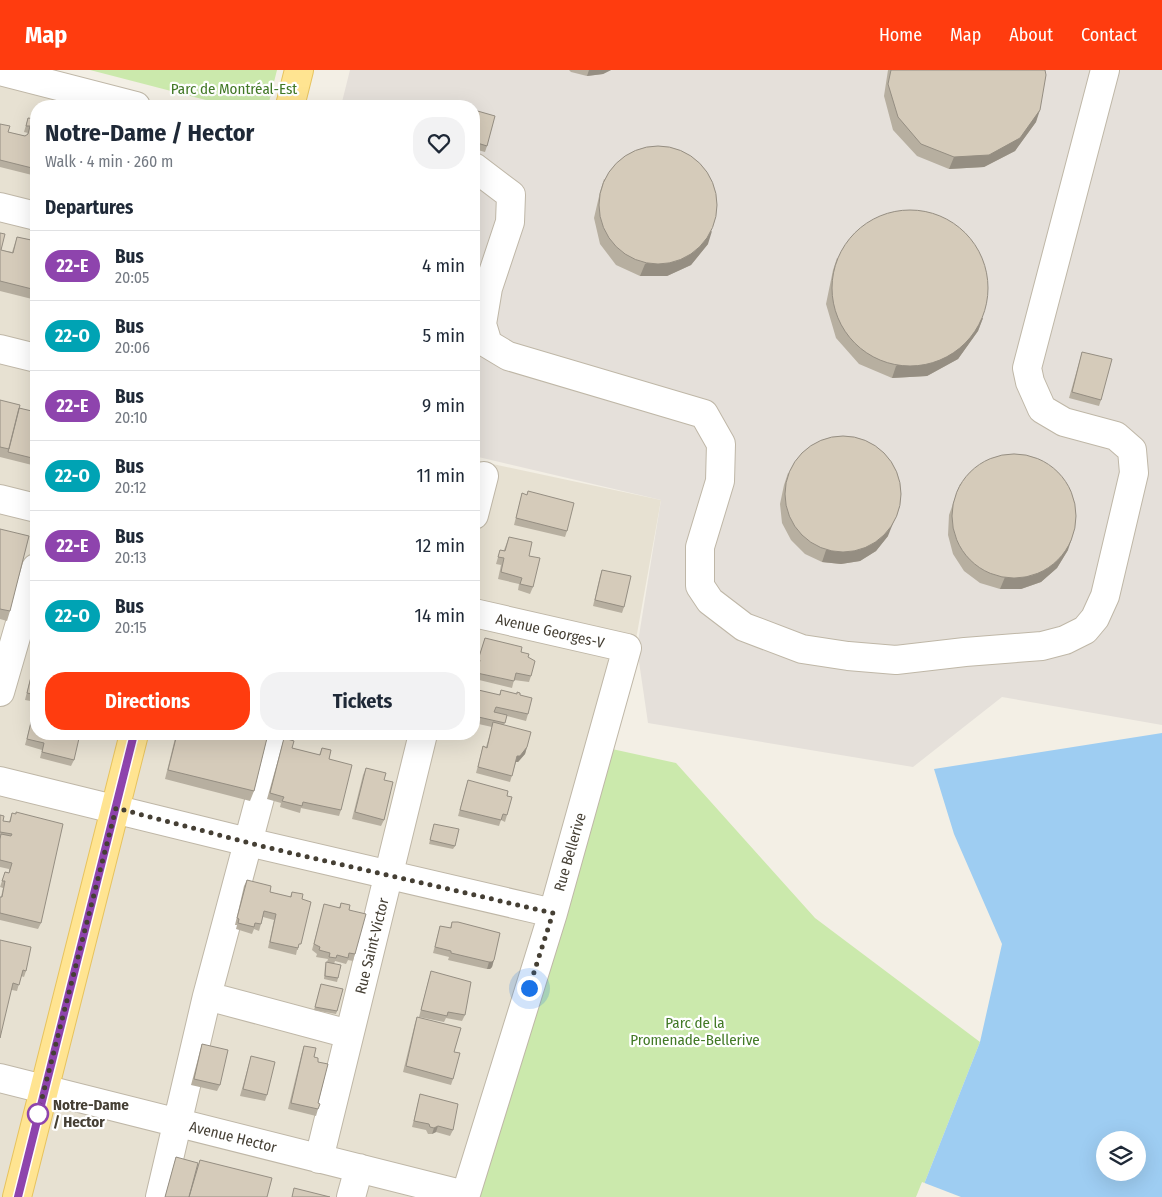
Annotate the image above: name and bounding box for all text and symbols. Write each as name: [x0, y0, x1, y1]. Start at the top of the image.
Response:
text: Map: [25, 21, 67, 49]
text: Home: [879, 24, 922, 46]
text: Map: [950, 24, 981, 46]
text: About: [1009, 24, 1053, 46]
text: Contact: [1081, 24, 1137, 46]
park label: Parc de Montréal-Est: [171, 80, 297, 98]
button: heart: [413, 117, 465, 169]
text: Notre-Dame / Hector: [45, 119, 254, 147]
text: Walk · 4 min · 260 m: [45, 152, 173, 171]
text: Departures: [45, 196, 133, 219]
text: Bus: [115, 245, 144, 268]
text: 4 min: [422, 254, 465, 277]
text: 22-E: [57, 255, 88, 277]
text: 20:05: [115, 268, 149, 287]
text: Bus: [115, 315, 144, 338]
text: 5 min: [422, 324, 465, 347]
text: 22-O: [55, 325, 90, 347]
text: 20:06: [115, 338, 150, 357]
text: Bus: [115, 385, 144, 408]
text: 9 min: [422, 394, 465, 417]
text: 22-E: [57, 395, 88, 417]
text: 20:10: [115, 408, 148, 427]
text: Bus: [115, 455, 144, 478]
text: 11 min: [417, 464, 465, 487]
text: 22-O: [55, 465, 90, 487]
text: 20:12: [115, 478, 146, 497]
text: Bus: [115, 525, 144, 548]
text: 12 min: [415, 534, 465, 557]
text: 22-E: [57, 535, 88, 557]
text: 20:13: [115, 548, 147, 567]
text: Bus: [115, 595, 144, 618]
text: 14 min: [415, 604, 465, 627]
text: 22-O: [55, 605, 90, 627]
street label: Avenue Georges-V: [494, 610, 606, 652]
text: 20:15: [115, 618, 147, 637]
button: Directions: [45, 672, 250, 730]
button: Tickets: [260, 672, 465, 730]
street label: Rue Bellerive: [550, 811, 590, 893]
street label: Rue Saint-Victor: [351, 895, 393, 996]
your location: [517, 976, 542, 1001]
park label: Parc de la Promenade-Bellerive: [630, 1014, 760, 1049]
place label: Notre-Dame / Hector: [53, 1096, 129, 1131]
marker: Notre-Dame / Hector: [27, 1103, 49, 1125]
street label: Avenue Hector: [187, 1117, 279, 1157]
map controls: [1096, 1131, 1146, 1181]
button: layers: [1096, 1131, 1146, 1181]

